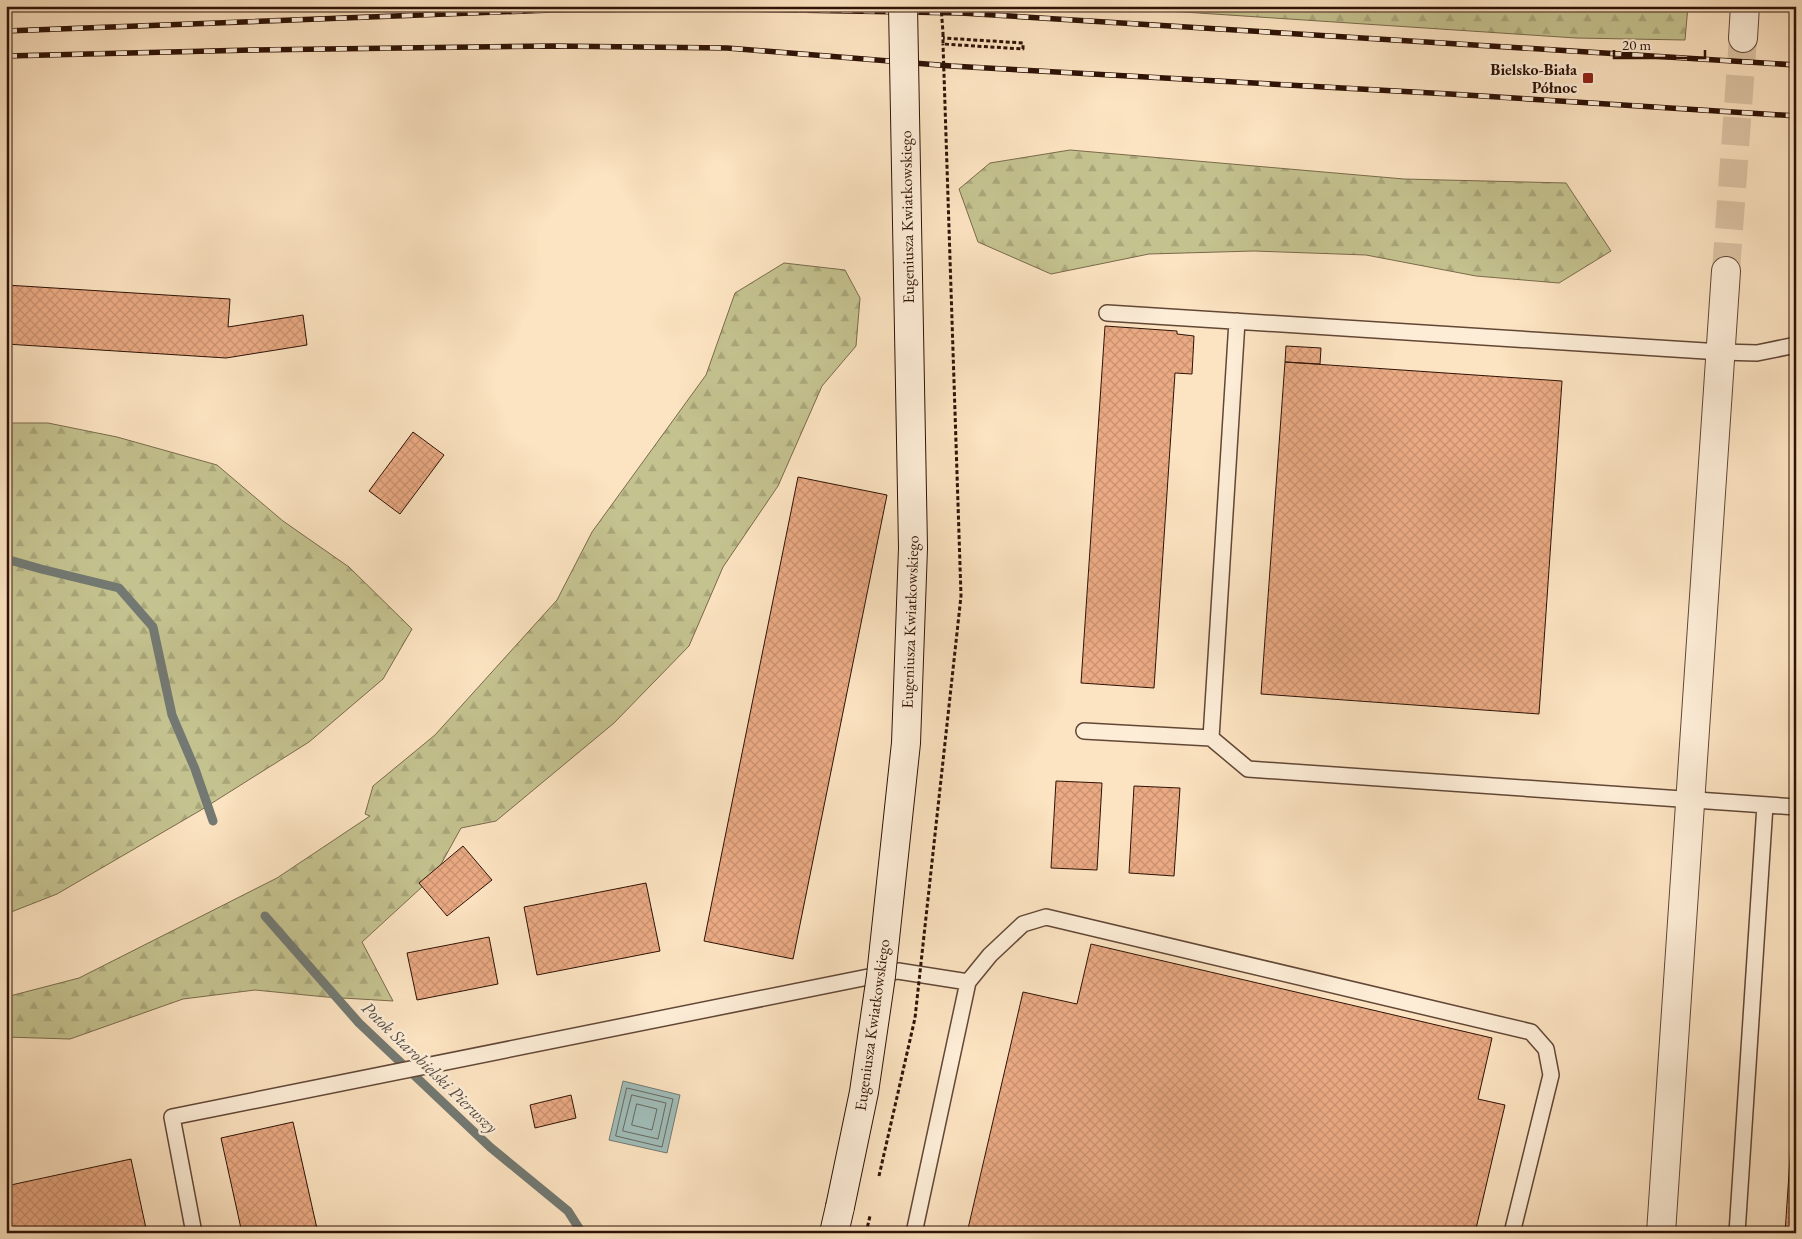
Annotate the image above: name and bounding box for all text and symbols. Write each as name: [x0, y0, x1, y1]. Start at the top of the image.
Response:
scale bar: [1614, 28, 1706, 60]
text: 20 m: [1622, 35, 1651, 54]
place label: Bielsko-Biała Północ: [1490, 59, 1578, 98]
marker: Bielsko-Biała Północ: [1581, 71, 1595, 85]
street label: Eugeniusza Kwiatkowskiego: [895, 130, 919, 304]
street label: Eugeniusza Kwiatkowskiego: [896, 535, 924, 709]
street label: Eugeniusza Kwiatkowskiego: [850, 938, 894, 1112]
water label: Potok Starobielski Pierwszy: [356, 996, 503, 1139]

